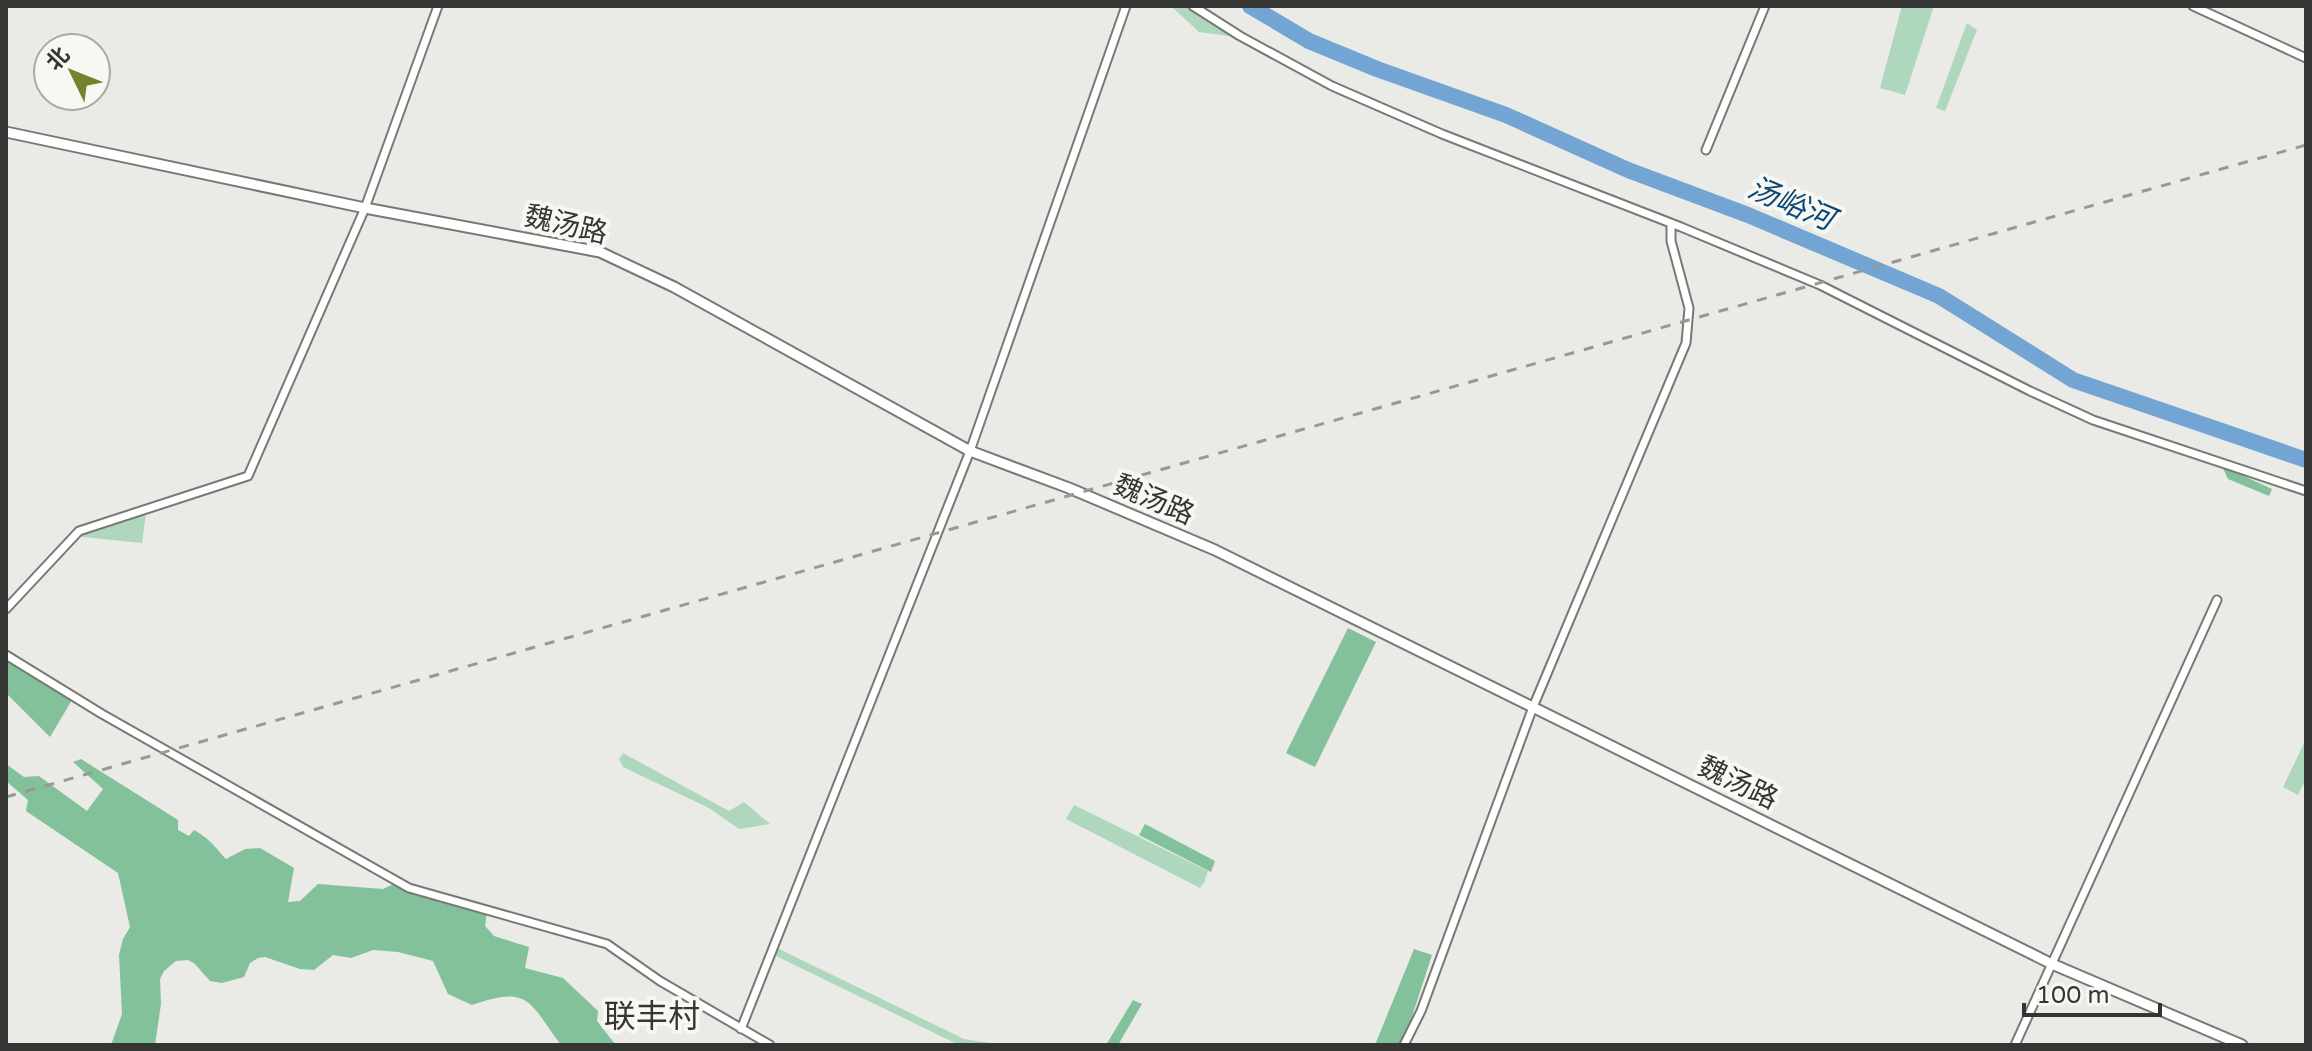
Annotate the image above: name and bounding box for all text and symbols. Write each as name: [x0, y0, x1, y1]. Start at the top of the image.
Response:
north arrow: [32, 32, 112, 112]
text: 北: [41, 42, 75, 76]
water label: 汤峪河: [1742, 169, 1844, 241]
street label: 魏汤路: [521, 199, 611, 251]
street label: 魏汤路: [1109, 468, 1199, 532]
street label: 魏汤路: [1693, 749, 1783, 817]
scale bar: [2024, 967, 2160, 1017]
text: 100 m: [2036, 981, 2110, 1010]
district label: 联丰村: [604, 998, 700, 1036]

